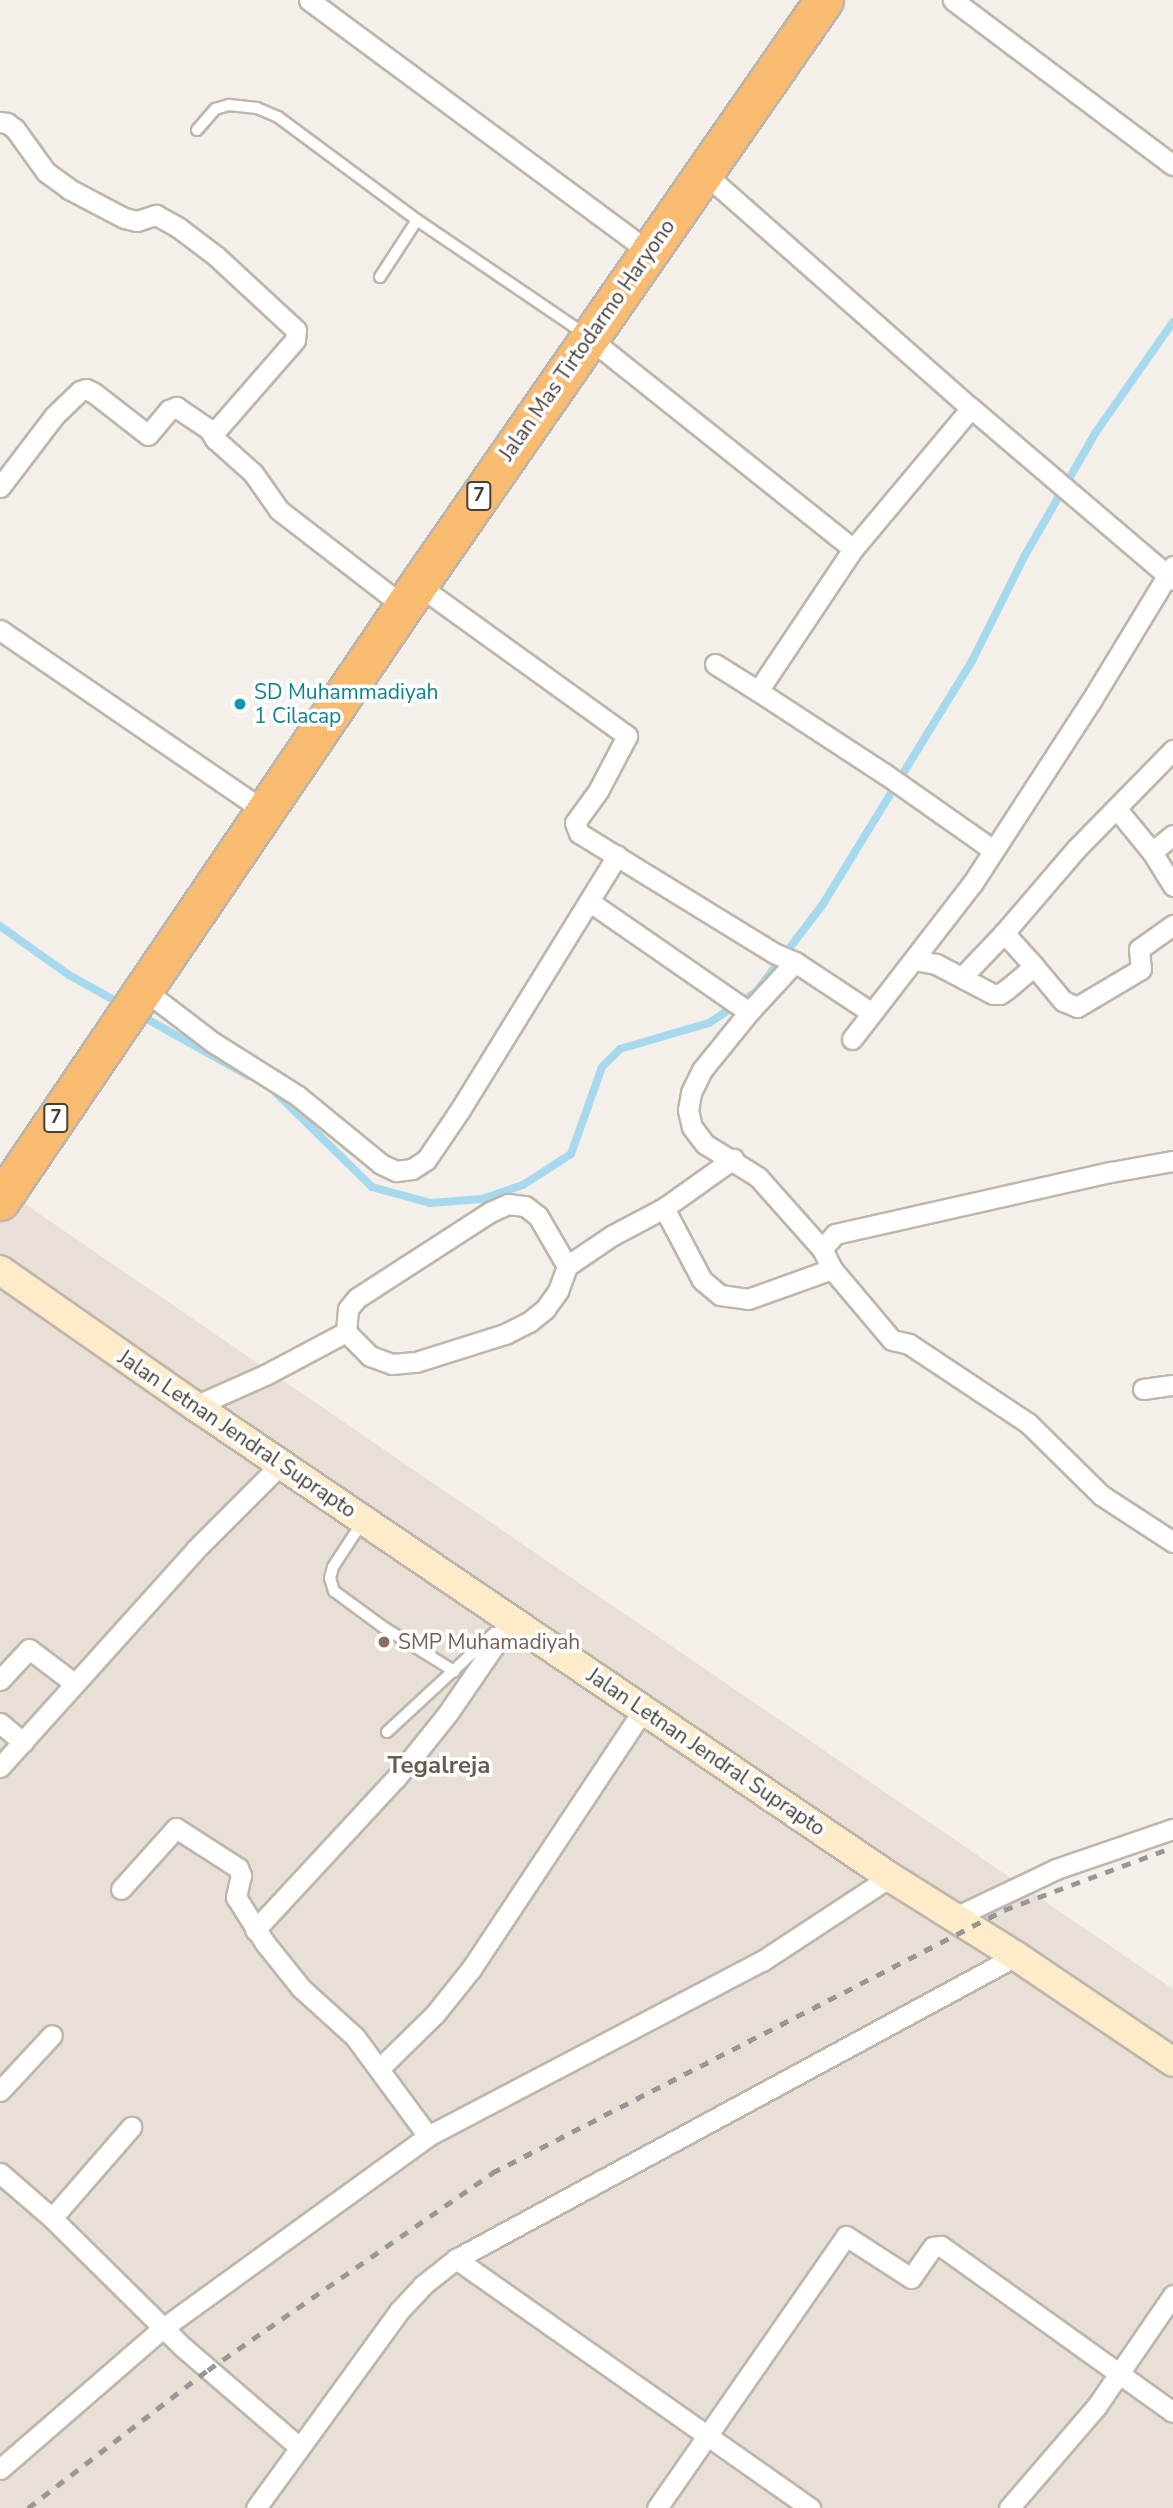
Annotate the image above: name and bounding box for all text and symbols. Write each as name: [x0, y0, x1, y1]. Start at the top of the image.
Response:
street label: Jalan Mas Tirtodarmo Haryono: [494, 214, 680, 466]
road number: 7: [465, 481, 493, 512]
place label: SD Muhammadiyah 1 Cilacap: [254, 679, 439, 729]
marker: SD Muhammadiyah 1 Cilacap: [232, 696, 248, 712]
road number: 7: [42, 1102, 70, 1134]
street label: Jalan Letnan Jendral Suprapto: [113, 1345, 361, 1523]
place label: SMP Muhamadiyah: [398, 1629, 580, 1655]
marker: SMP Muhamadiyah: [376, 1634, 392, 1650]
street label: Jalan Letnan Jendral Suprapto: [582, 1663, 830, 1841]
district label: Tegalreja: [388, 1752, 490, 1780]

